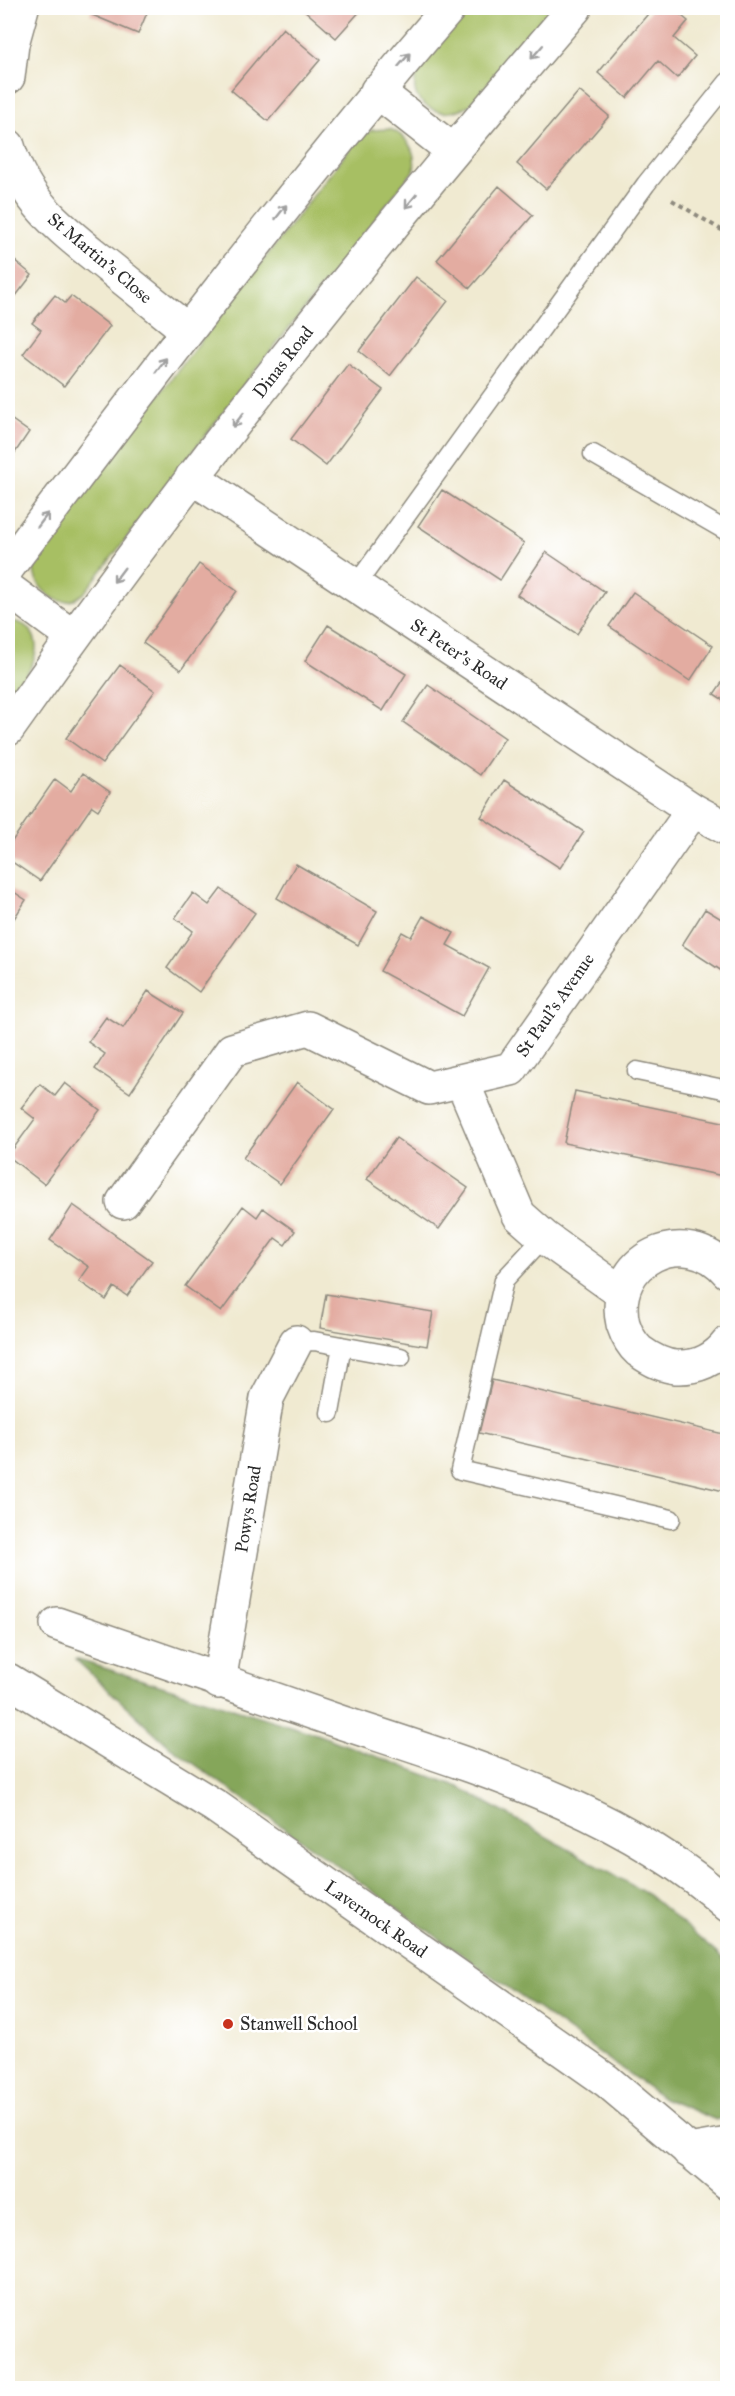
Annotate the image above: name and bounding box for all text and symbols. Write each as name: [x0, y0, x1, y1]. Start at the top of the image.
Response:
one-way arrow: [530, 44, 543, 60]
one-way arrow: [397, 53, 411, 68]
one-way arrow: [404, 193, 418, 208]
one-way arrow: [275, 204, 288, 220]
street label: St Martin's Close: [43, 208, 157, 308]
street label: Dinas Road: [248, 322, 318, 402]
one-way arrow: [155, 358, 167, 374]
one-way arrow: [231, 411, 244, 427]
one-way arrow: [36, 513, 49, 529]
one-way arrow: [113, 566, 126, 582]
street label: St Peter's Road: [406, 614, 512, 694]
street label: St Paul's Avenue: [511, 949, 599, 1061]
street label: Powys Road: [230, 1464, 266, 1554]
street label: Lavernock Road: [320, 1875, 432, 1963]
place label: Stanwell School: [240, 2013, 358, 2035]
marker: Stanwell School: [221, 2017, 235, 2031]

